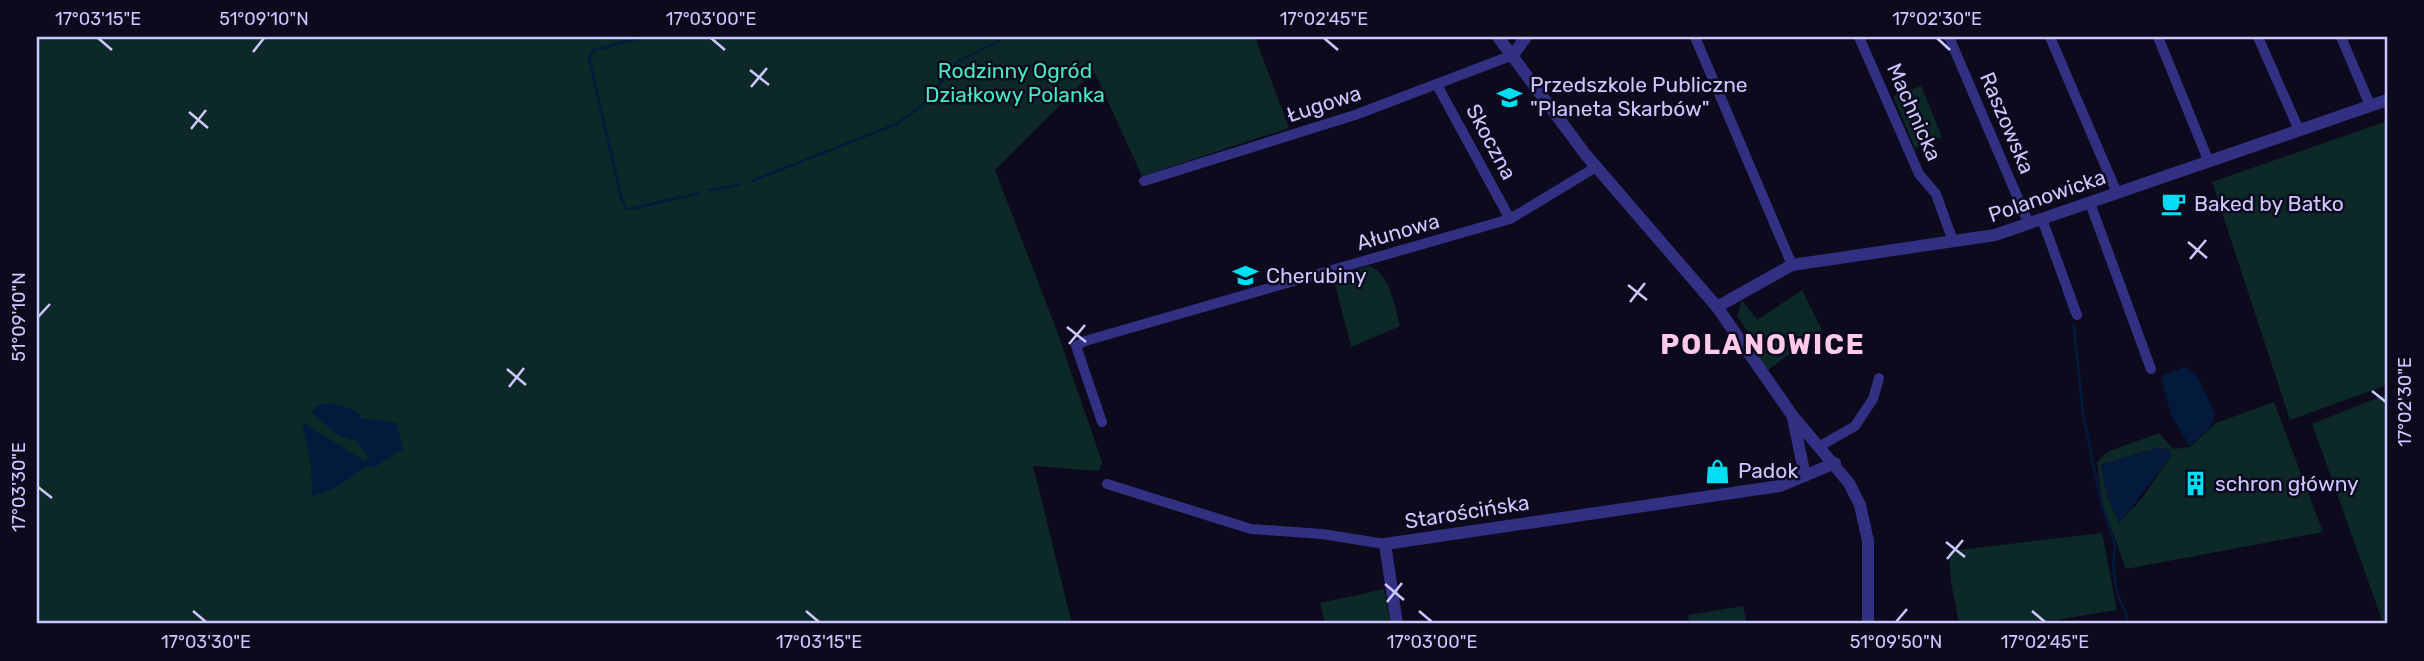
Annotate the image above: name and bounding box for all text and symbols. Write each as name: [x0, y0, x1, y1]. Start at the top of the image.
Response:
text: 17°03'15"E: [55, 8, 141, 30]
text: 51°09'10"N: [219, 8, 309, 30]
text: 17°03'00"E: [666, 8, 756, 30]
text: 17°02'45"E: [1280, 8, 1368, 30]
text: 17°02'30"E: [1892, 8, 1982, 30]
park label: Rodzinny Ogród Działkowy Polanka: [925, 58, 1105, 107]
street label: Machnicka: [1882, 59, 1947, 165]
street label: Raszowska: [1975, 68, 2040, 177]
place label: Przedszkole Publiczne "Planeta Skarbów": [1530, 72, 1748, 121]
street label: Ługowa: [1284, 80, 1364, 127]
school or university icon: Przedszkole Publiczne "Planeta Skarbów": [1496, 83, 1524, 111]
street label: Skoczna: [1461, 100, 1522, 184]
street label: Polanowicka: [1985, 164, 2109, 227]
cafe icon: Baked by Batko: [2160, 190, 2188, 218]
place label: Baked by Batko: [2194, 191, 2344, 216]
street label: Ałunowa: [1354, 208, 1442, 255]
school or university icon: Cherubiny: [1232, 262, 1260, 290]
place label: Cherubiny: [1266, 263, 1367, 288]
text: 51°09'10"N: [8, 272, 30, 362]
district label: POLANOWICE: [1660, 328, 1866, 361]
text: 17°02'30"E: [2394, 357, 2416, 447]
text: 17°03'30"E: [8, 442, 30, 532]
shop icon: Padok: [1704, 457, 1732, 485]
place label: Padok: [1738, 458, 1798, 483]
building icon: schron główny: [2181, 470, 2209, 498]
place label: schron główny: [2215, 471, 2359, 496]
street label: Starościńska: [1403, 489, 1531, 534]
text: 17°03'30"E: [161, 631, 251, 653]
text: 17°03'15"E: [776, 631, 862, 653]
text: 17°03'00"E: [1387, 631, 1477, 653]
text: 51°09'50"N: [1850, 631, 1942, 653]
text: 17°02'45"E: [2001, 631, 2089, 653]

